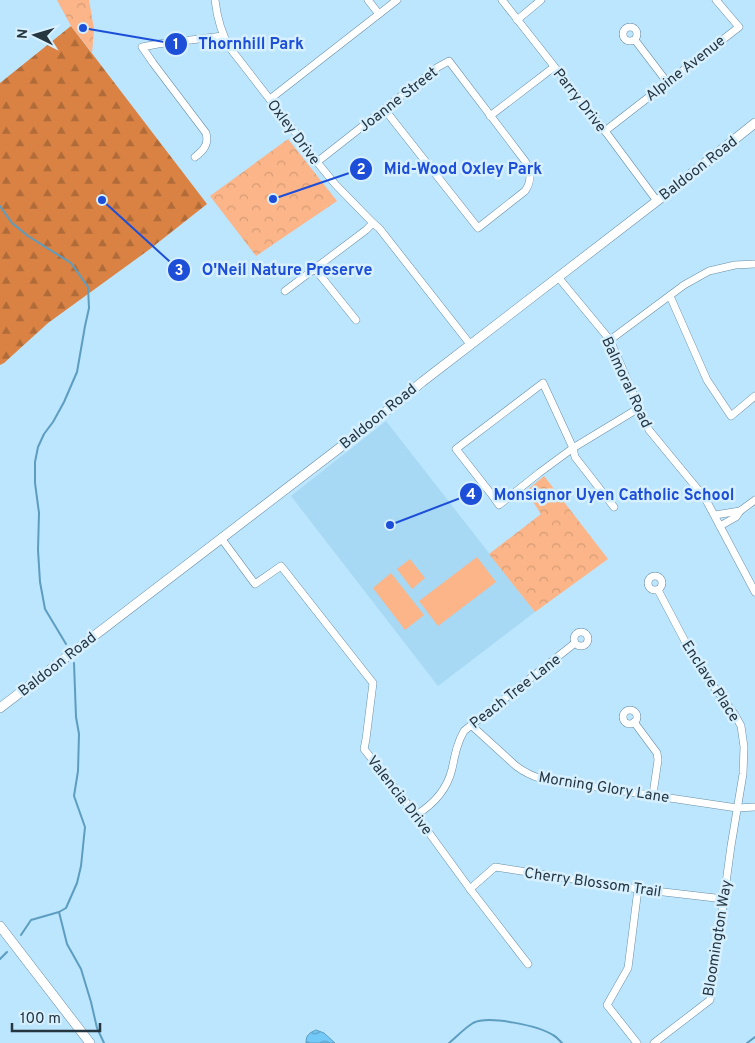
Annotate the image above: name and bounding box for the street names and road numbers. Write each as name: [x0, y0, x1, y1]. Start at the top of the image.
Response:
street label: Alpine Avenue: [642, 32, 730, 106]
street label: Joanne Street: [356, 63, 442, 137]
street label: Parry Drive: [548, 65, 610, 137]
street label: Oxley Drive: [262, 96, 324, 169]
street label: Baldoon Road: [656, 133, 742, 206]
street label: Balmoral Road: [596, 334, 655, 431]
street label: Baldoon Road: [337, 380, 421, 454]
street label: Baldoon Road: [15, 629, 101, 702]
street label: Enclave Place: [676, 638, 743, 726]
street label: Peach Tree Lane: [467, 651, 565, 734]
street label: Valencia Drive: [362, 752, 436, 839]
street label: Morning Glory Lane: [537, 769, 671, 808]
street label: Cherry Blossom Trail: [523, 864, 663, 903]
street label: Bloomington Way: [700, 879, 737, 998]

